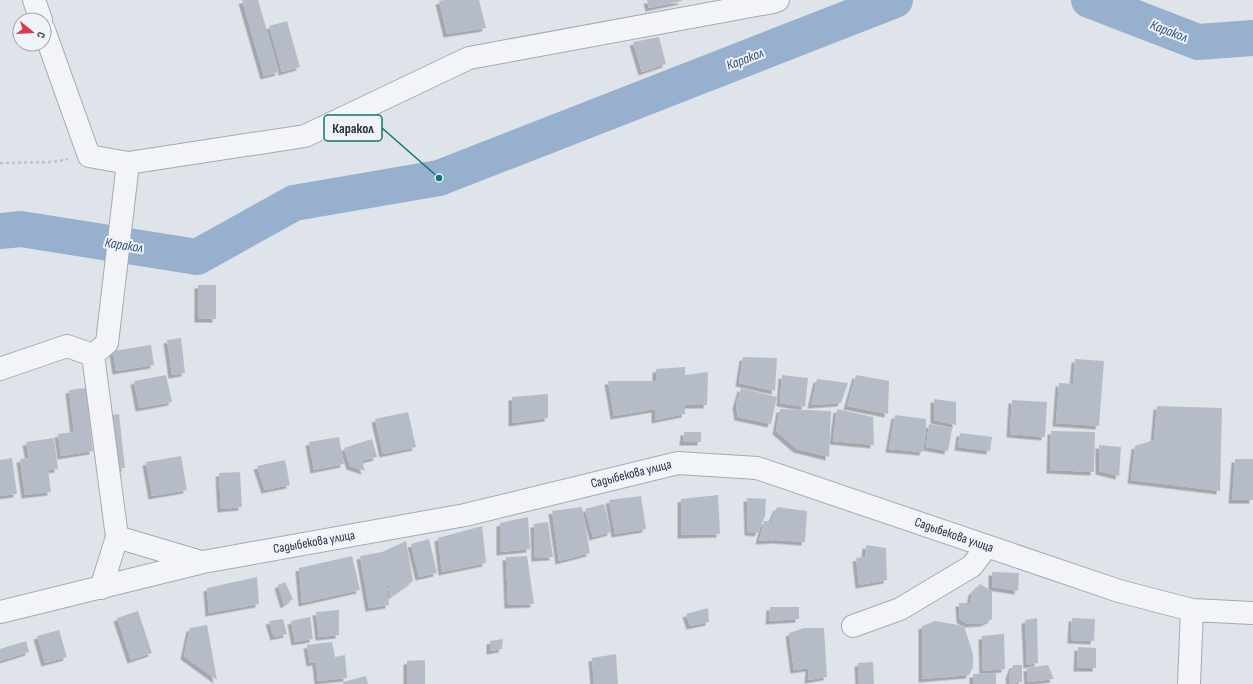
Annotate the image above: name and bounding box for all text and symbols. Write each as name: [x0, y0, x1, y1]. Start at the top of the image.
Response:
north arrow: [12, 12, 52, 52]
water label: Каракол: [1148, 16, 1190, 46]
text: С: [34, 30, 48, 40]
water label: Каракол: [724, 44, 766, 74]
callout: Каракол: [324, 115, 382, 141]
text: Каракол: [332, 120, 374, 137]
water label: Каракол: [104, 234, 145, 256]
street label: Садыбекова улица: [589, 456, 673, 492]
street label: Садыбекова улица: [912, 514, 996, 556]
street label: Садыбекова улица: [272, 527, 356, 557]

